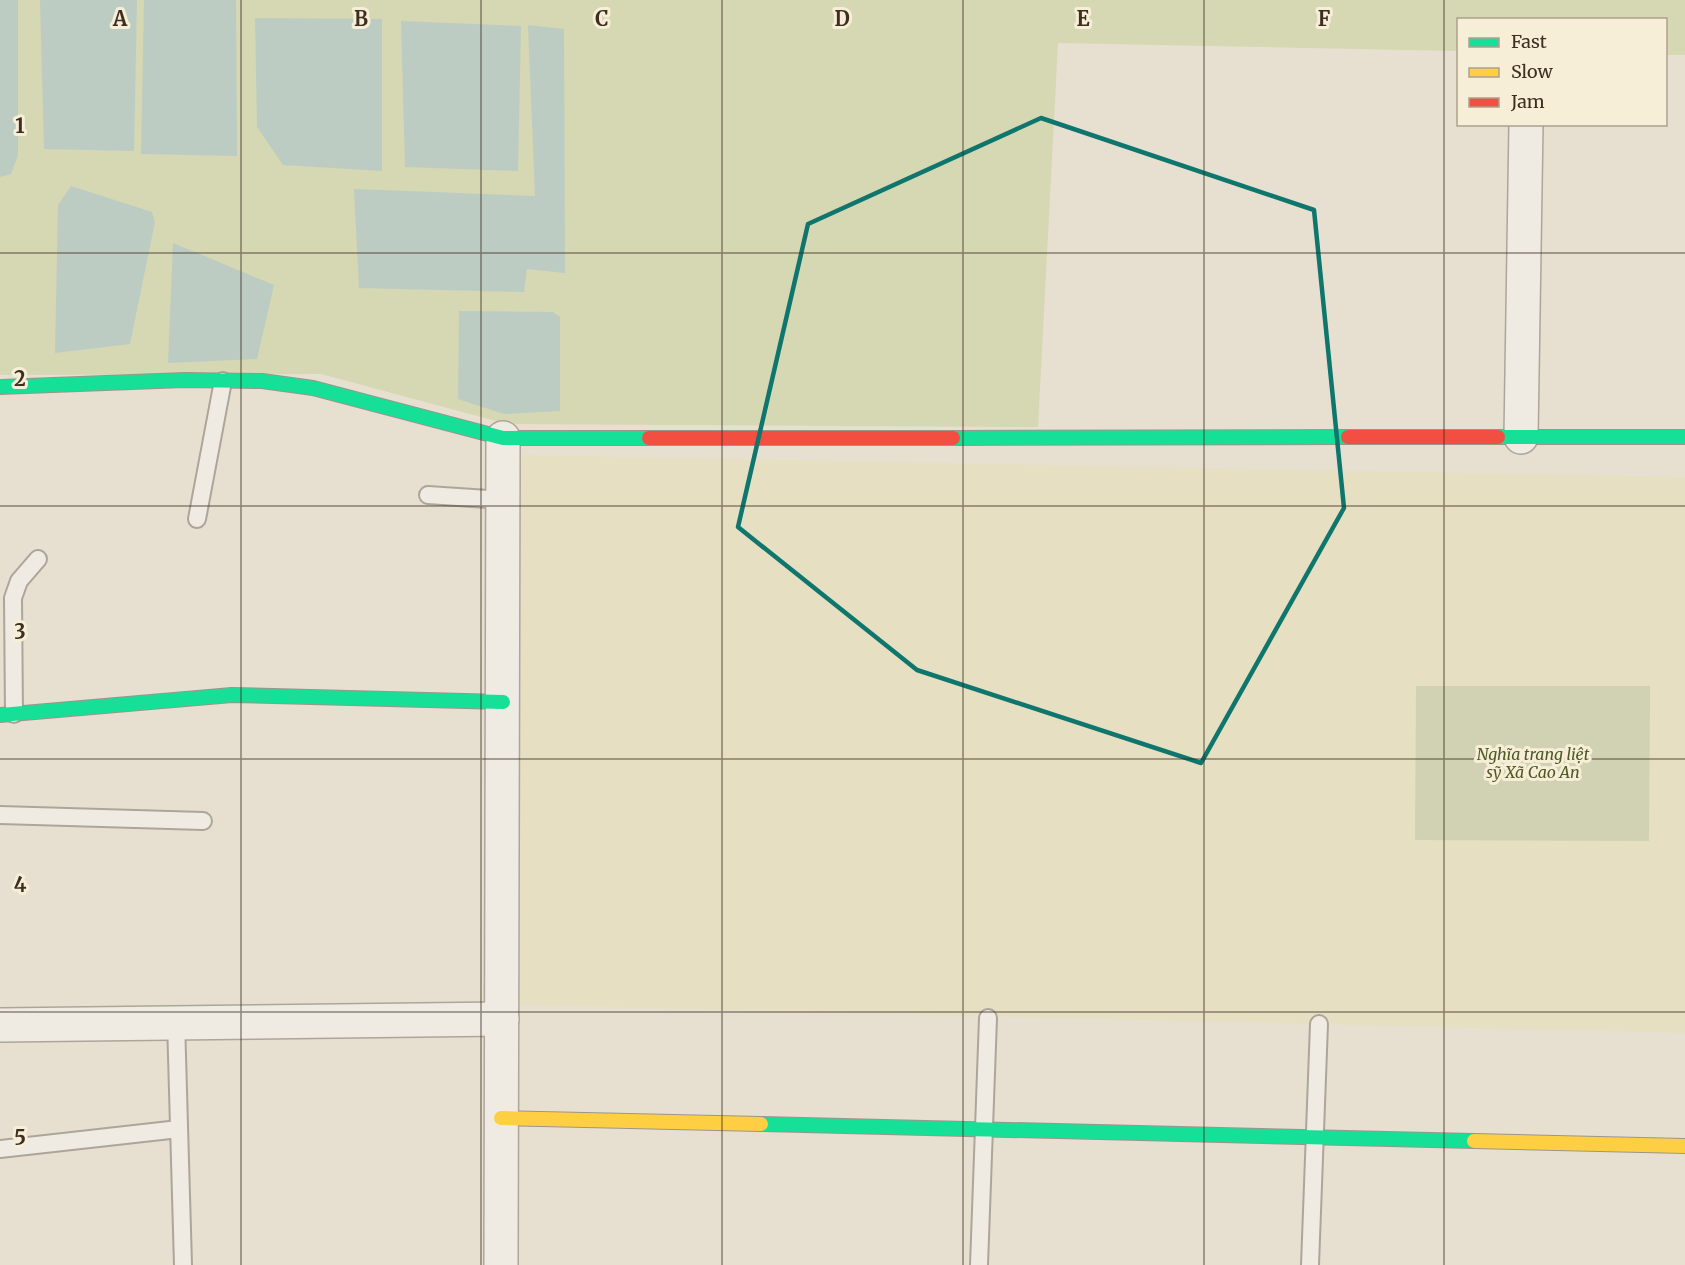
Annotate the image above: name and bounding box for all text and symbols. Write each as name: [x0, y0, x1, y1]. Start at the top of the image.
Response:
text: A: [112, 6, 128, 31]
text: B: [354, 6, 368, 31]
text: C: [595, 6, 609, 31]
text: D: [834, 6, 850, 31]
text: E: [1076, 6, 1090, 31]
text: F: [1318, 6, 1331, 31]
legend: [1457, 18, 1667, 126]
text: Fast: [1511, 30, 1547, 53]
text: Slow: [1511, 60, 1554, 83]
text: Jam: [1510, 90, 1545, 113]
text: 1: [15, 113, 25, 138]
text: 2: [14, 366, 26, 391]
text: 3: [14, 619, 26, 644]
park label: Nghĩa trang liệt sỹ Xã Cao An: [1477, 744, 1590, 782]
text: 4: [14, 872, 27, 897]
text: 5: [14, 1125, 26, 1150]

